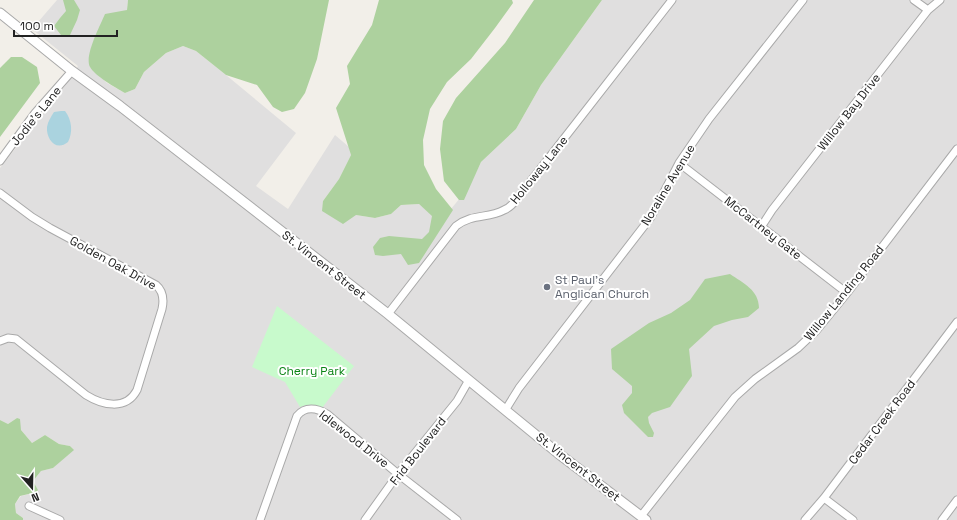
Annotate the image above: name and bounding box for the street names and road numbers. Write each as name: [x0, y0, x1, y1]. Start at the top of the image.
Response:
street label: Willow Bay Drive: [814, 70, 884, 154]
street label: Jodie's Lane: [7, 83, 65, 149]
street label: Holloway Lane: [507, 133, 571, 207]
street label: Noraline Avenue: [637, 141, 699, 229]
street label: McCartney Gate: [721, 193, 805, 263]
street label: St. Vincent Street: [279, 227, 369, 303]
street label: Golden Oak Drive: [67, 233, 159, 293]
street label: Willow Landing Road: [801, 242, 887, 344]
street label: Cedar Creek Road: [845, 376, 919, 468]
street label: Idlewood Drive: [316, 407, 392, 471]
street label: Frid Boulevard: [386, 414, 450, 488]
street label: St. Vincent Street: [533, 429, 623, 505]

